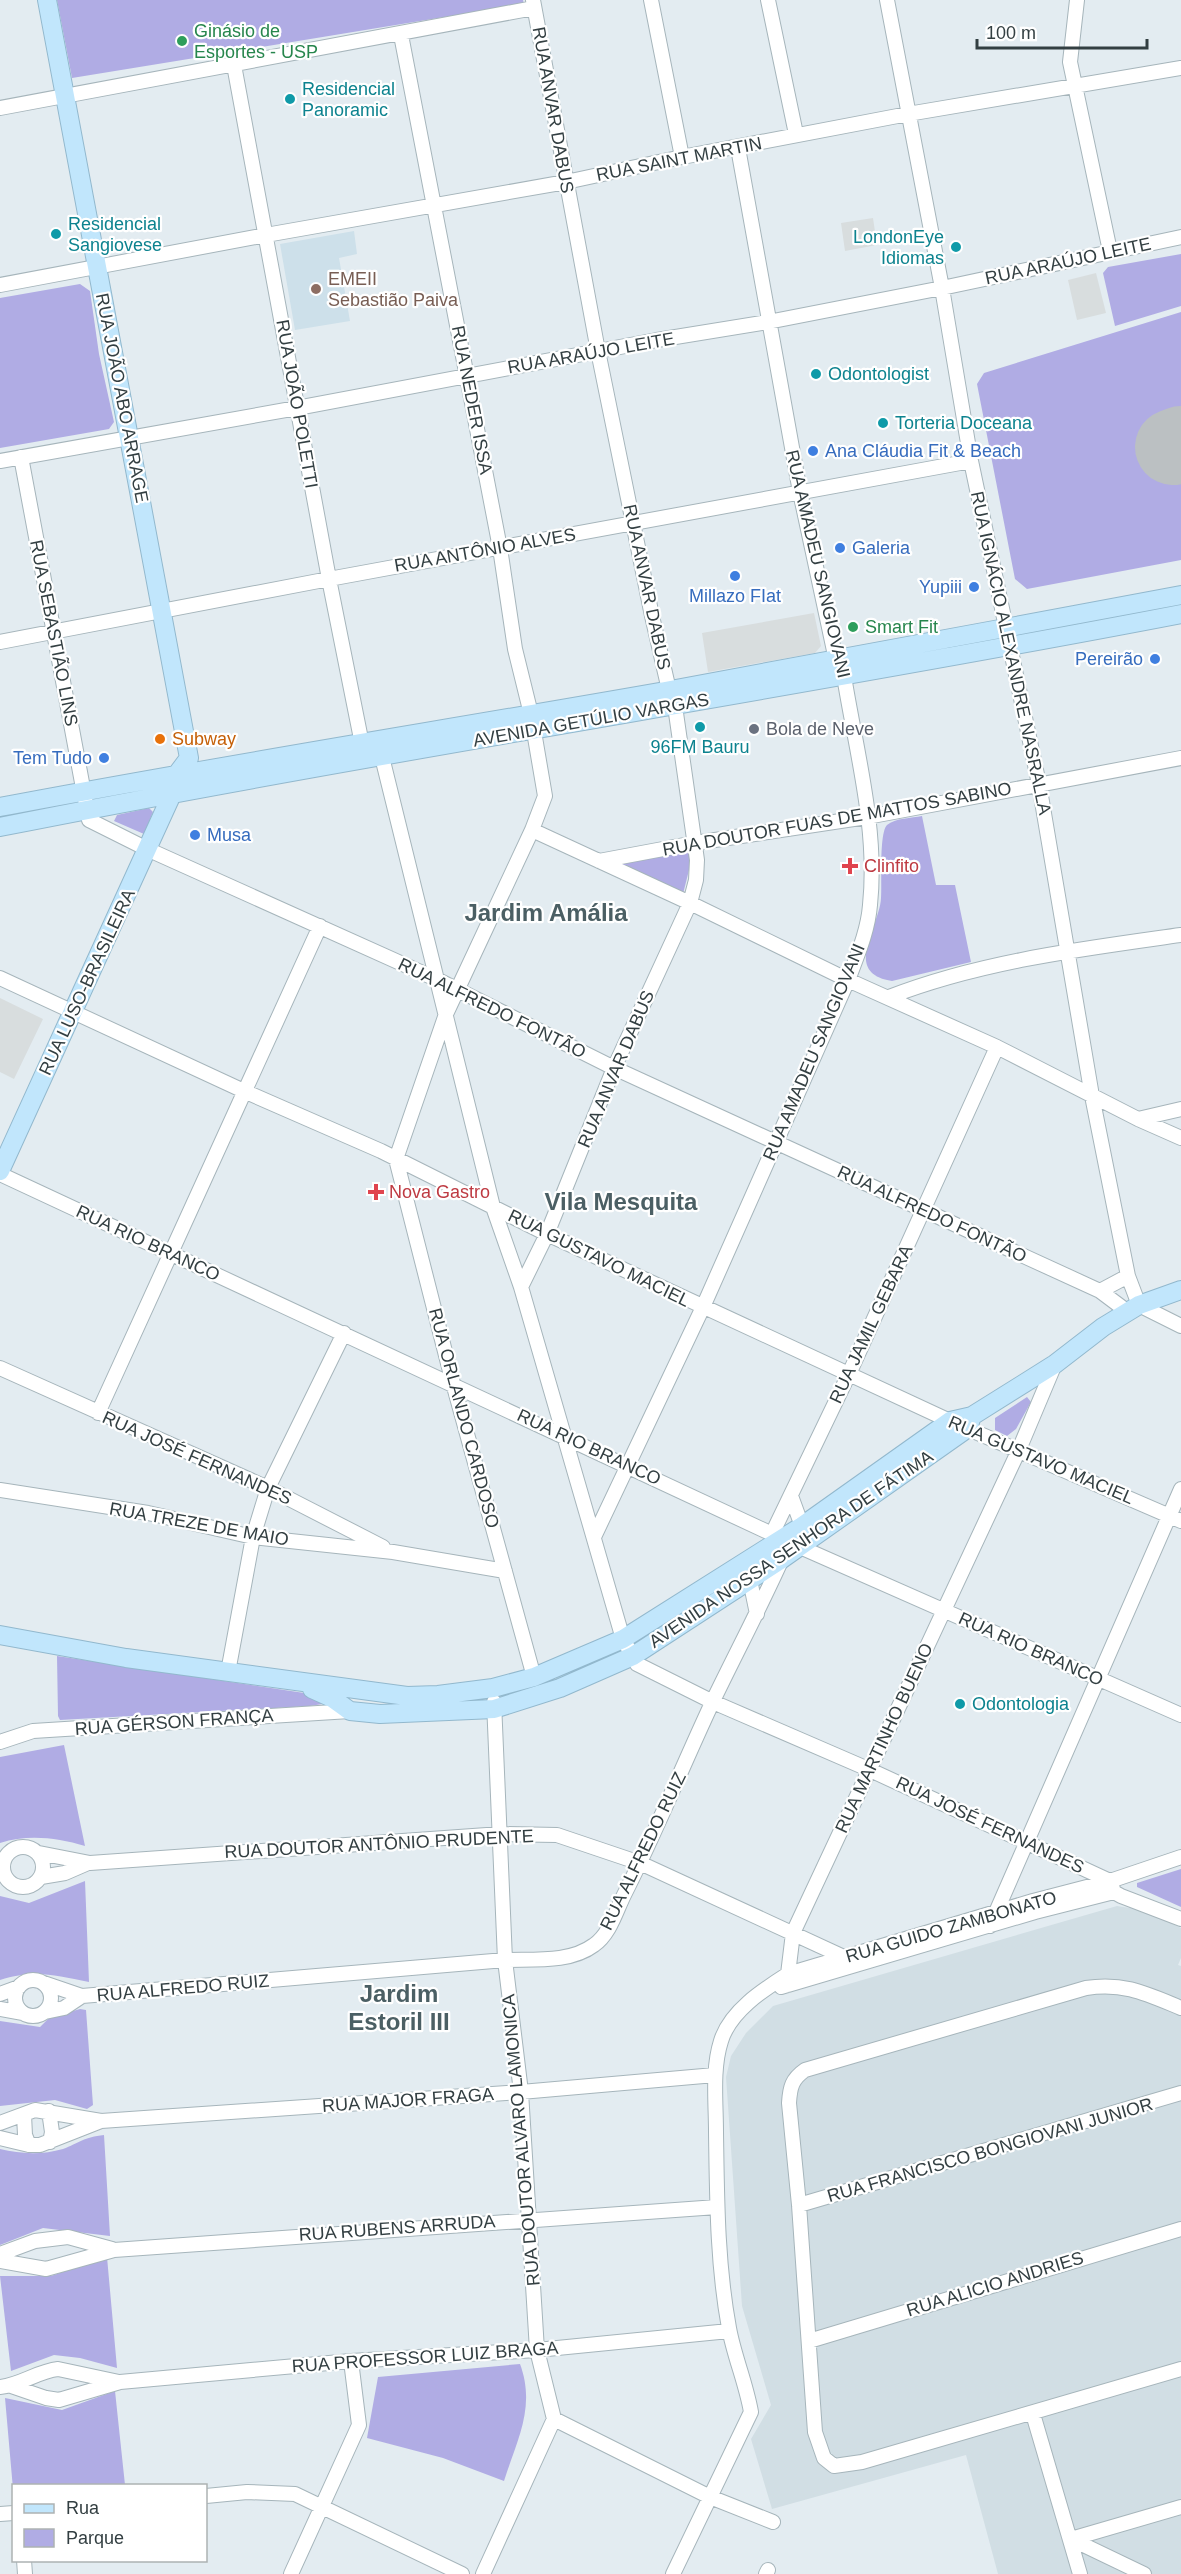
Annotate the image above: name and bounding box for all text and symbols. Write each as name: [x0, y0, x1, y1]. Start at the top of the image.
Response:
scale bar: [977, 12, 1146, 50]
place label: Ginásio de Esportes - USP: [194, 21, 318, 62]
text: 100 m: [986, 23, 1036, 43]
street label: RUA ANVAR DABUS: [529, 25, 577, 195]
marker: Ginásio de Esportes - USP: [175, 34, 189, 48]
place label: Residencial Panoramic: [302, 79, 395, 120]
marker: Residencial Panoramic: [283, 92, 297, 106]
street label: RUA SAINT MARTIN: [594, 133, 764, 185]
place label: Residencial Sangiovese: [68, 214, 162, 255]
marker: Residencial Sangiovese: [49, 227, 63, 241]
place label: LondonEye Idiomas: [853, 227, 944, 268]
street label: RUA ARAÚJO LEITE: [983, 233, 1153, 288]
marker: LondonEye Idiomas: [949, 240, 963, 254]
place label: EMEII Sebastião Paiva: [328, 269, 459, 310]
marker: EMEII Sebastião Paiva: [309, 282, 323, 296]
street label: RUA JOÃO ABO ARRAGE: [92, 291, 153, 504]
street label: RUA JOÃO POLETTI: [272, 318, 323, 490]
street label: RUA NEDER ISSA: [448, 324, 496, 476]
street label: RUA ARAÚJO LEITE: [506, 327, 676, 378]
place label: Odontologist: [828, 364, 929, 384]
marker: Odontologist: [809, 367, 823, 381]
place label: Torteria Doceana: [895, 413, 1033, 433]
marker: Torteria Doceana: [876, 416, 890, 430]
place label: Ana Cláudia Fit & Beach: [825, 441, 1021, 461]
marker: Ana Cláudia Fit & Beach: [806, 444, 820, 458]
street label: RUA AMADEU SANGIOVANI: [782, 448, 854, 680]
street label: RUA IGNÁCIO ALEXANDRE NASRALLA: [967, 489, 1055, 817]
street label: RUA ANVAR DABUS: [620, 502, 674, 672]
street label: RUA ANTÔNIO ALVES: [393, 523, 577, 576]
street label: RUA SEBASTIÃO LINS: [26, 538, 83, 728]
place label: Galeria: [852, 538, 911, 558]
marker: Galeria: [833, 541, 847, 555]
marker: Millazo FIat: [728, 569, 742, 583]
place label: Yupiii: [919, 577, 962, 597]
marker: Yupiii: [967, 580, 981, 594]
place label: Millazo FIat: [689, 586, 781, 606]
place label: Smart Fit: [865, 617, 938, 637]
marker: Smart Fit: [846, 620, 860, 634]
place label: Pereirão: [1075, 649, 1143, 669]
marker: Pereirão: [1148, 652, 1162, 666]
street label: AVENIDA GETÚLIO VARGAS: [471, 688, 711, 751]
place label: Bola de Neve: [766, 719, 874, 739]
marker: 96FM Bauru: [693, 720, 707, 734]
marker: Bola de Neve: [747, 722, 761, 736]
place label: Subway: [172, 729, 236, 749]
marker: Subway: [153, 732, 167, 746]
place label: 96FM Bauru: [650, 737, 750, 757]
place label: Tem Tudo: [13, 748, 92, 768]
marker: Tem Tudo: [97, 751, 111, 765]
street label: RUA DOUTOR FUAS DE MATTOS SABINO: [661, 778, 1013, 860]
place label: Musa: [207, 825, 252, 845]
marker: Musa: [188, 828, 202, 842]
place label: Clinfito: [864, 856, 919, 876]
marker: Clinfito: [841, 857, 859, 875]
street label: RUA LUSO-BRASILEIRA: [35, 886, 139, 1078]
district label: Jardim Amália: [464, 899, 628, 926]
street label: RUA AMADEU SANGIOVANI: [759, 941, 869, 1163]
street label: RUA ALFREDO FONTÃO: [395, 953, 589, 1062]
street label: RUA ANVAR DABUS: [574, 987, 658, 1151]
street label: RUA ALFREDO FONTÃO: [834, 1160, 1030, 1267]
place label: Nova Gastro: [389, 1182, 490, 1202]
marker: Nova Gastro: [367, 1183, 385, 1201]
district label: Vila Mesquita: [545, 1188, 698, 1215]
street label: RUA RIO BRANCO: [73, 1201, 223, 1285]
street label: RUA GUSTAVO MACIEL: [505, 1205, 693, 1311]
street label: RUA JAMIL GEBARA: [826, 1242, 916, 1406]
street label: RUA ORLANDO CARDOSO: [425, 1306, 503, 1530]
street label: RUA RIO BRANCO: [514, 1405, 664, 1489]
street label: RUA JOSÉ FERNANDES: [99, 1407, 295, 1509]
street label: RUA GUSTAVO MACIEL: [945, 1412, 1137, 1508]
street label: AVENIDA NOSSA SENHORA DE FÁTIMA: [645, 1446, 937, 1652]
street label: RUA TREZE DE MAIO: [108, 1498, 290, 1550]
street label: RUA RIO BRANCO: [956, 1608, 1106, 1690]
street label: RUA MARTINHO BUENO: [831, 1640, 937, 1836]
place label: Odontologia: [972, 1694, 1070, 1714]
marker: Odontologia: [953, 1697, 967, 1711]
street label: RUA GÉRSON FRANÇA: [74, 1705, 274, 1739]
street label: RUA ALFREDO RUIZ: [596, 1769, 690, 1933]
street label: RUA JOSÉ FERNANDES: [893, 1773, 1087, 1877]
street label: RUA DOUTOR ANTÔNIO PRUDENTE: [224, 1825, 534, 1862]
street label: RUA GUIDO ZAMBONATO: [843, 1887, 1059, 1967]
street label: RUA ALFREDO RUIZ: [96, 1970, 270, 2006]
district label: Jardim Estoril III: [348, 1980, 450, 2035]
street label: RUA DOUTOR ALVARO LAMONICA: [498, 1993, 544, 2287]
street label: RUA MAJOR FRAGA: [321, 2084, 495, 2116]
street label: RUA FRANCISCO BONGIOVANI JUNIOR: [825, 2094, 1155, 2206]
street label: RUA RUBENS ARRUDA: [298, 2211, 496, 2245]
street label: RUA ALICIO ANDRIES: [904, 2248, 1086, 2320]
street label: RUA PROFESSOR LUIZ BRAGA: [291, 2338, 559, 2376]
legend: [12, 2484, 207, 2562]
text: Rua: [66, 2498, 100, 2518]
text: Parque: [66, 2528, 124, 2548]

